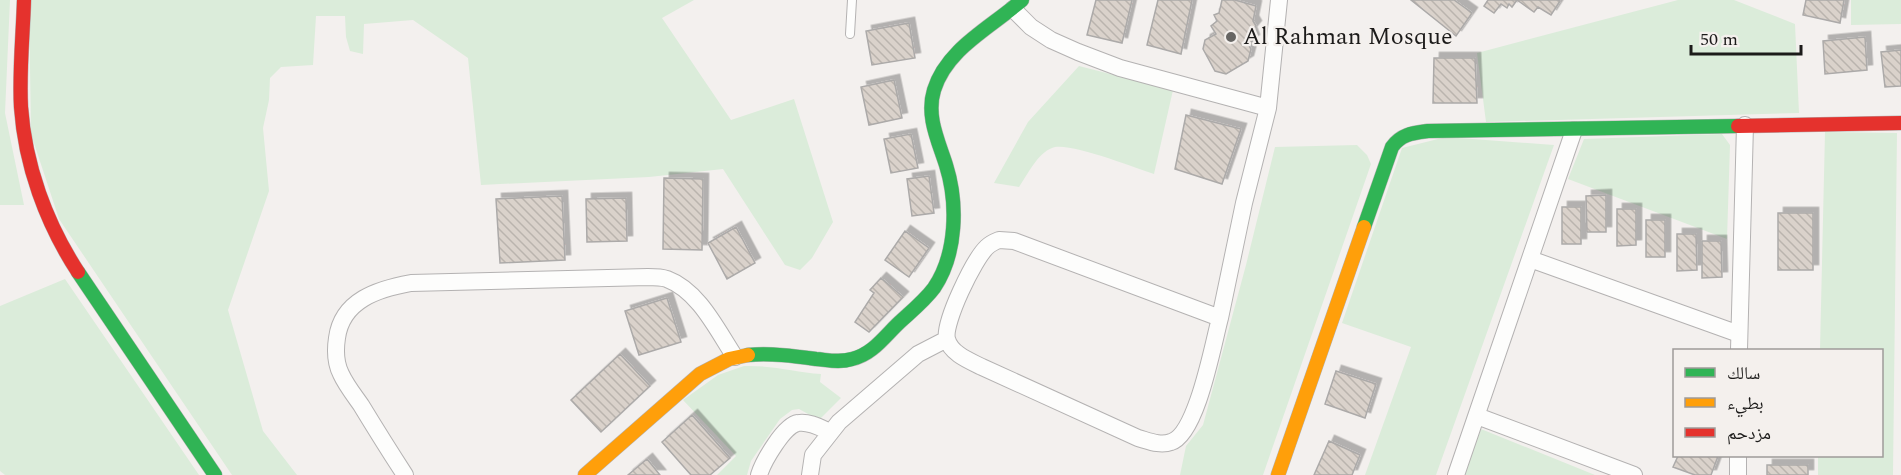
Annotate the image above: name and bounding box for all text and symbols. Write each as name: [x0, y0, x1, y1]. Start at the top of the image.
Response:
scale bar: [1691, 18, 1800, 56]
place label: Al Rahman Mosque: [1243, 19, 1453, 55]
text: 50 m: [1700, 26, 1738, 53]
marker: Al Rahman Mosque: [1224, 30, 1238, 44]
legend: [1673, 349, 1883, 457]
text: سالك: [1727, 360, 1760, 387]
text: بطيء: [1727, 390, 1764, 418]
text: مزدحم: [1727, 420, 1771, 447]

